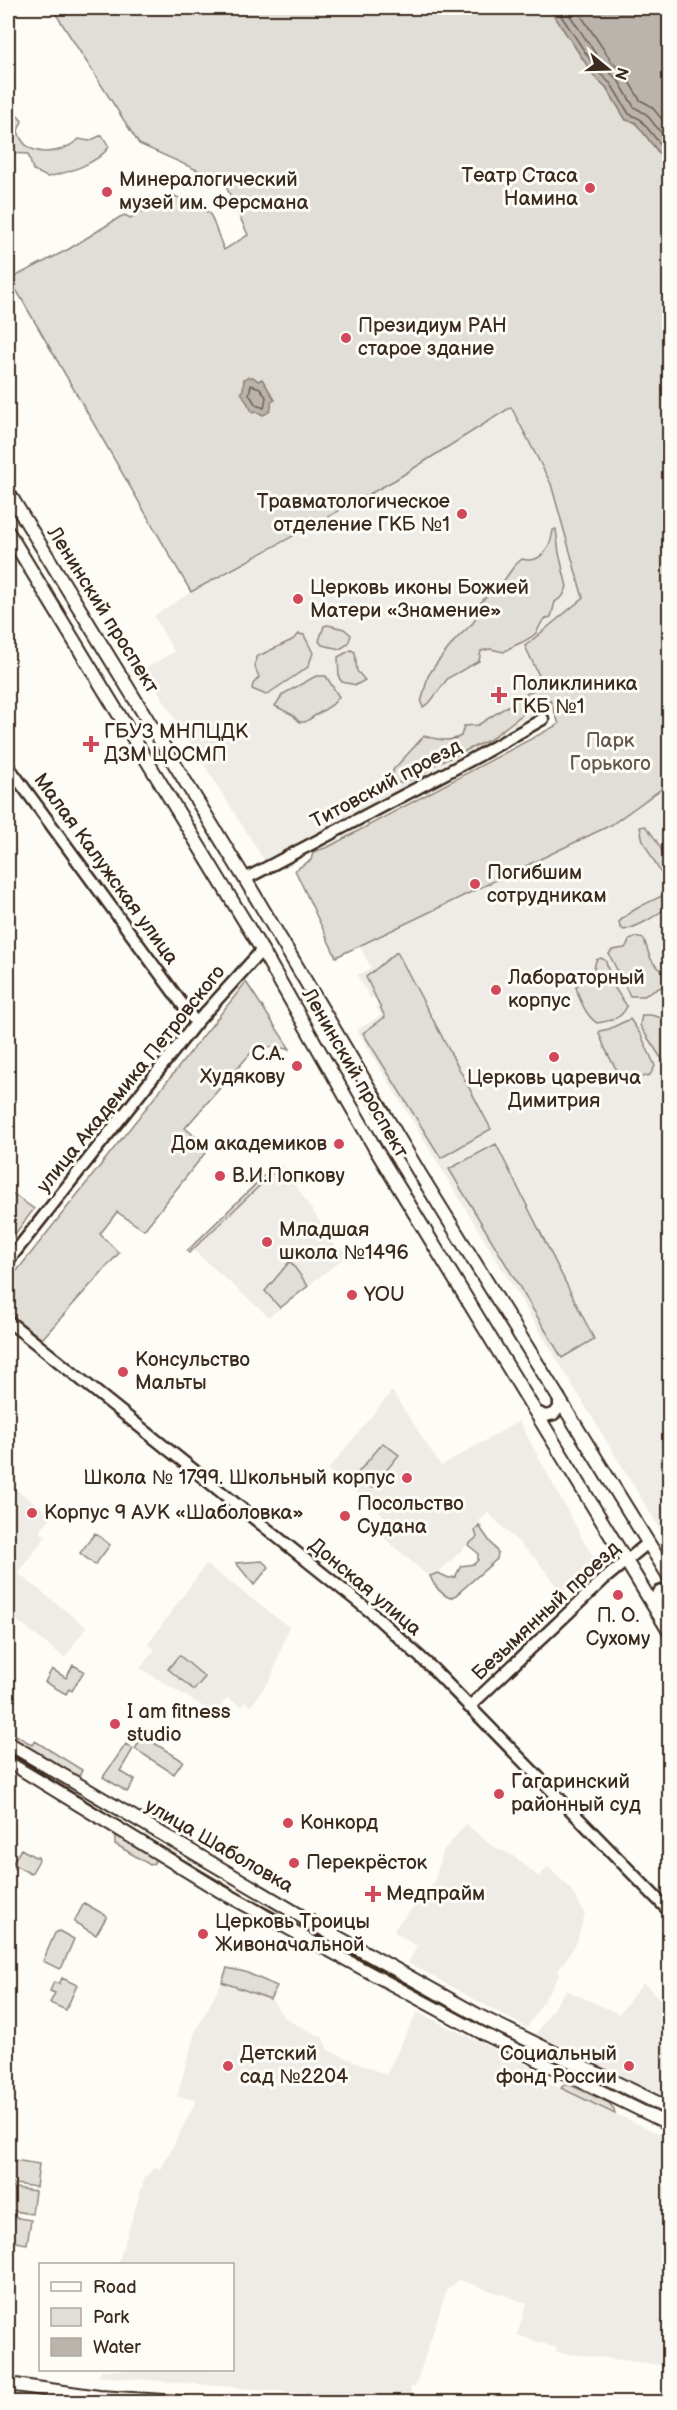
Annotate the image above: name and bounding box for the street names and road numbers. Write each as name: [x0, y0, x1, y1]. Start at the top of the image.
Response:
street label: Ленинский проспект: [41, 521, 164, 698]
street label: Титовский проезд: [307, 734, 465, 834]
street label: Малая Калужская улица: [28, 769, 184, 970]
street label: улица Академика Петровского: [32, 960, 230, 1198]
street label: Ленинский проспект: [296, 983, 414, 1163]
street label: Донская улица: [304, 1533, 426, 1641]
street label: Безымянный проезд: [467, 1536, 625, 1686]
street label: улица Шаболовка: [140, 1794, 298, 1898]

